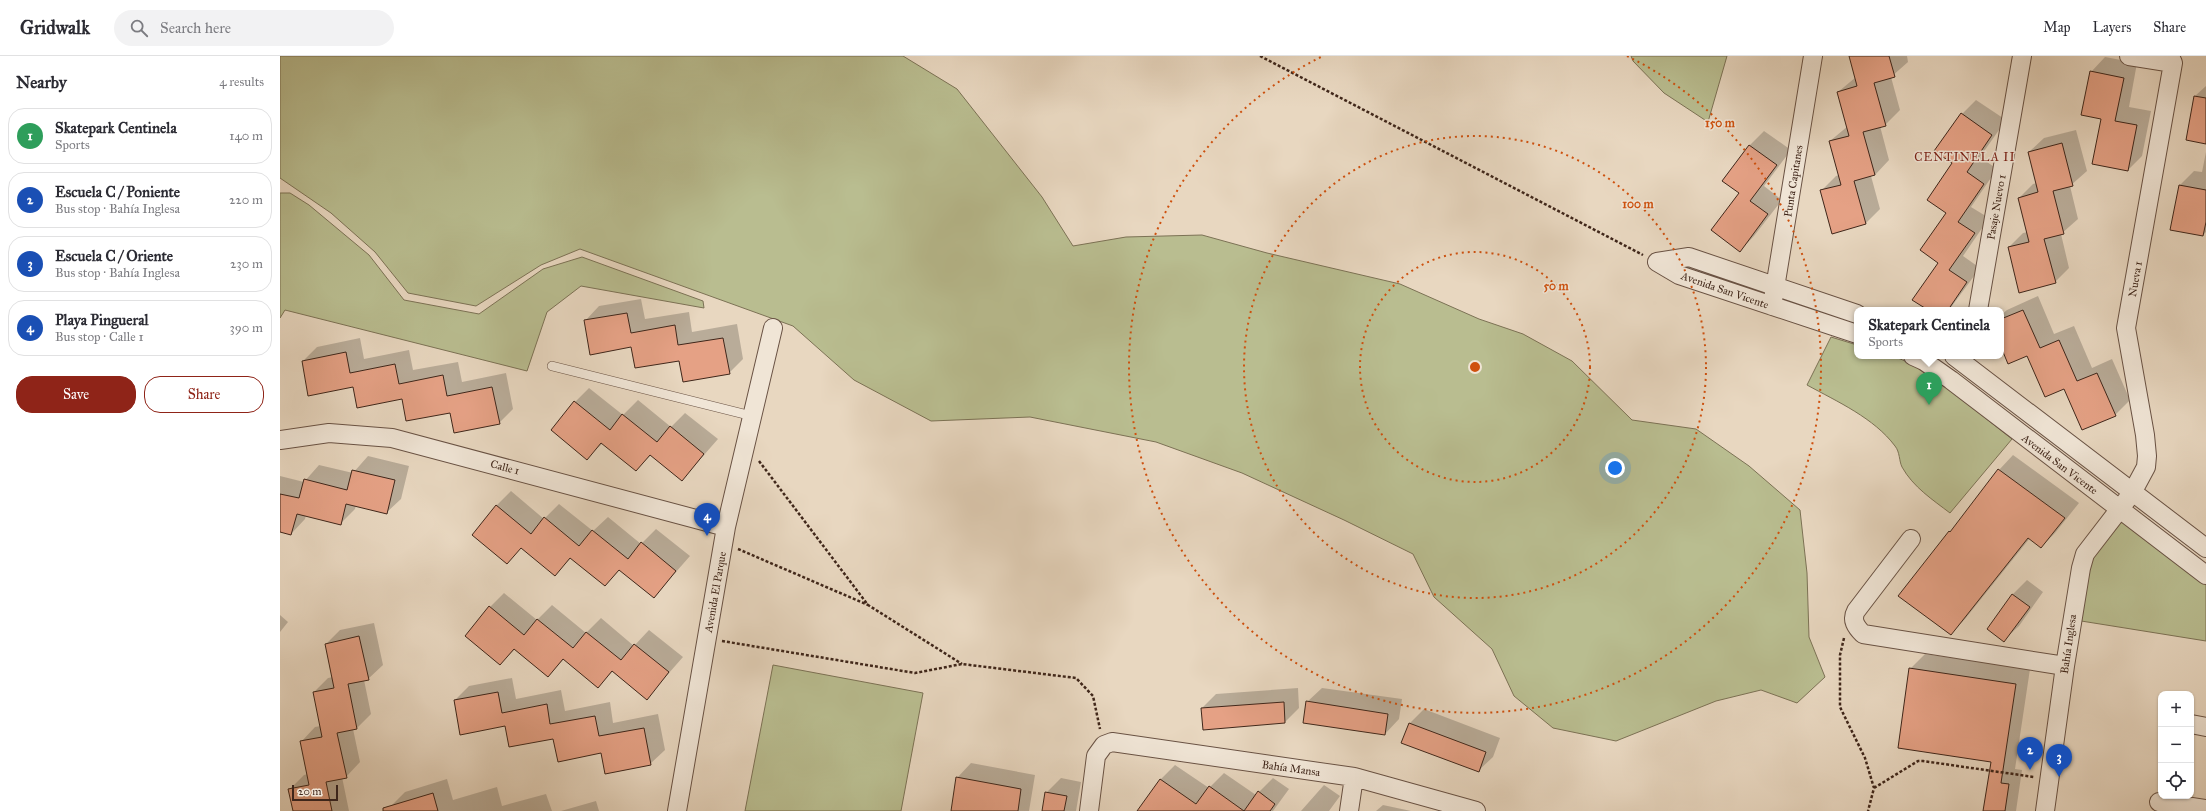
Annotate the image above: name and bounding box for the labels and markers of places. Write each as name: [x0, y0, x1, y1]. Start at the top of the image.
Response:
centre of rings: [1468, 360, 1482, 374]
pin: 1: [1916, 372, 1942, 405]
pin: 4: [694, 503, 720, 536]
pin: 2: [2017, 737, 2043, 770]
pin: 3: [2046, 744, 2072, 777]

